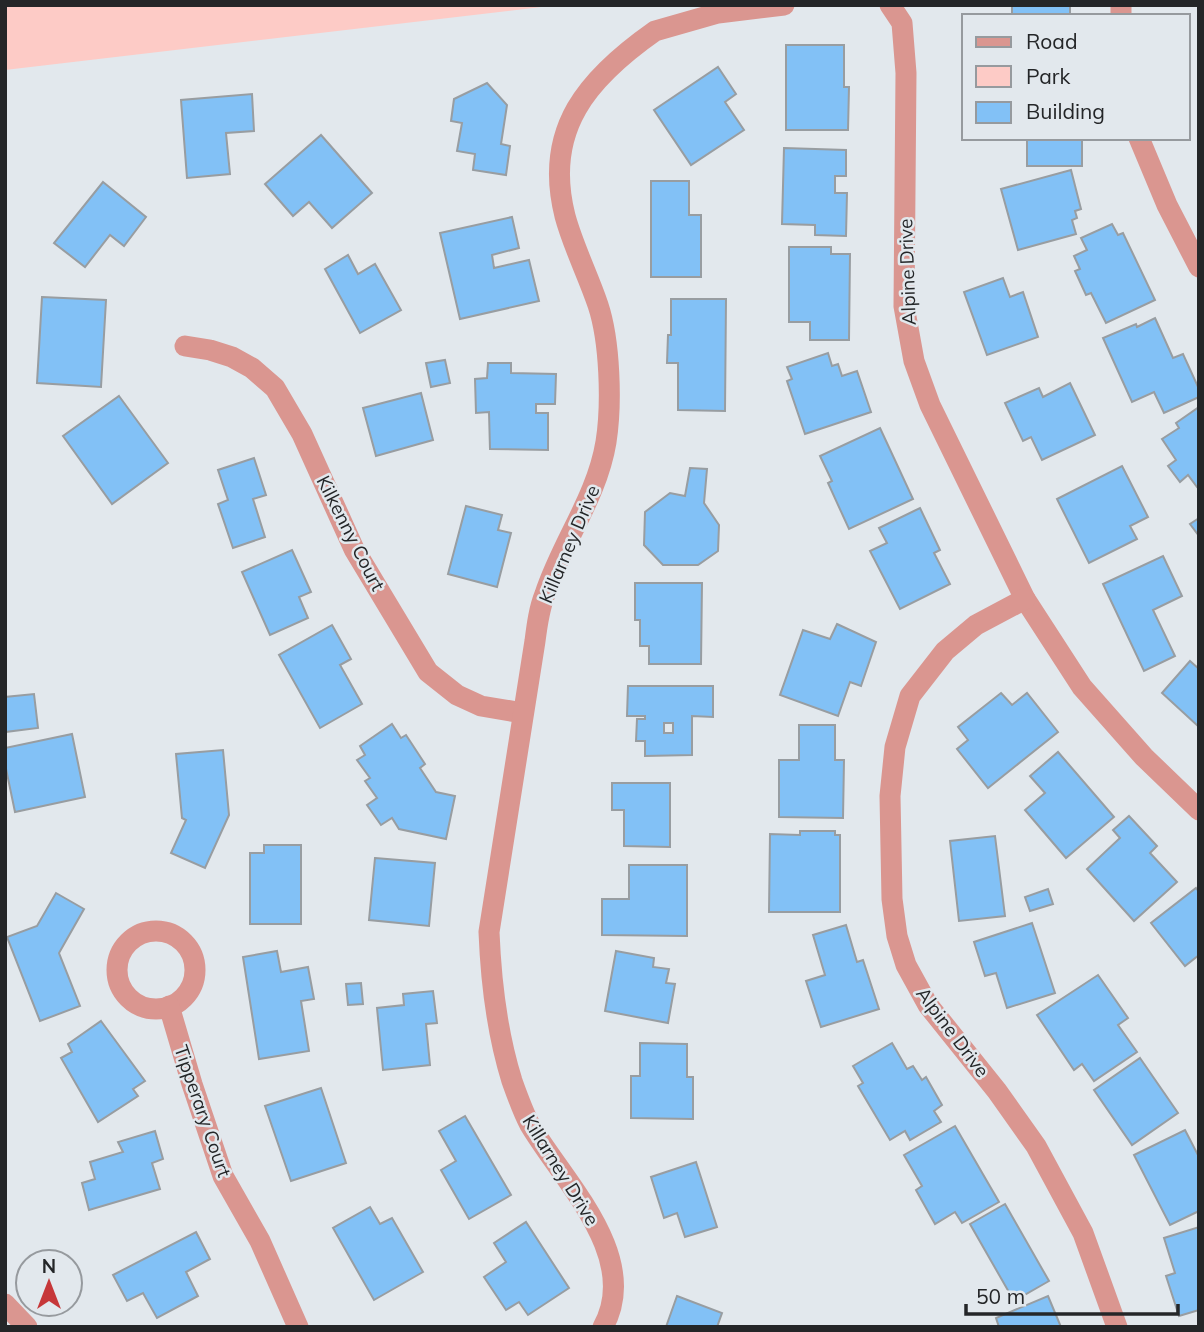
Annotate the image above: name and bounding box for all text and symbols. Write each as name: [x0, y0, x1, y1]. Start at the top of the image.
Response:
legend: [962, 14, 1190, 140]
text: Road: [1026, 28, 1077, 54]
text: Park: [1026, 63, 1070, 89]
text: Building: [1026, 98, 1105, 124]
street label: Alpine Drive: [893, 218, 921, 326]
street label: Kilkenny Court: [312, 471, 391, 595]
street label: Killarney Drive: [533, 481, 605, 607]
street label: Alpine Drive: [911, 982, 995, 1082]
street label: Tipperary Court: [169, 1042, 237, 1180]
street label: Killarney Drive: [517, 1110, 605, 1230]
north arrow: [14, 1248, 84, 1318]
text: N: [42, 1254, 56, 1278]
scale bar: [966, 1272, 1178, 1316]
text: 50 m: [976, 1283, 1025, 1309]

